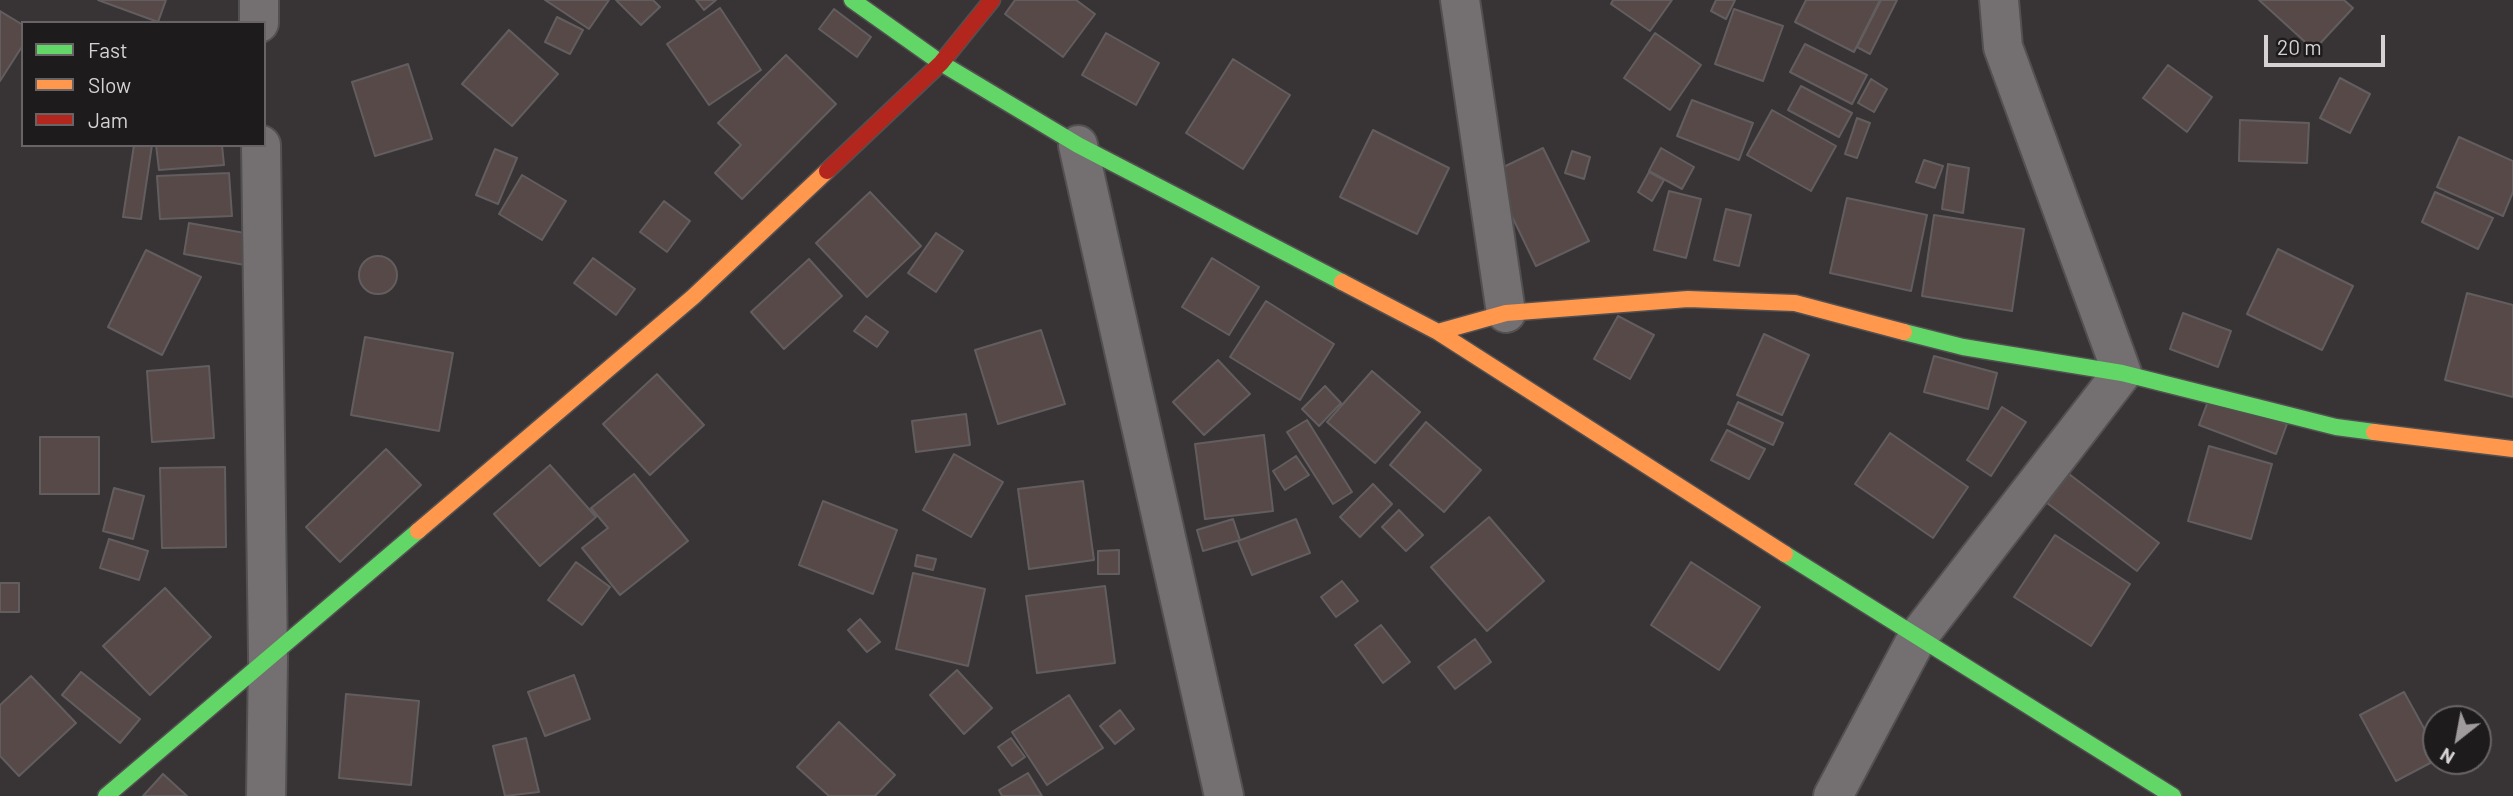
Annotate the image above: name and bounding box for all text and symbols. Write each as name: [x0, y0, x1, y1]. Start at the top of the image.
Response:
legend: [21, 21, 266, 147]
scale bar: [2268, 21, 2389, 65]
text: 20 m: [2277, 34, 2322, 59]
text: Fast: [88, 37, 128, 62]
text: Slow: [88, 72, 131, 97]
text: Jam: [88, 107, 128, 132]
north arrow: [2422, 705, 2492, 775]
text: N: [2436, 744, 2458, 770]

